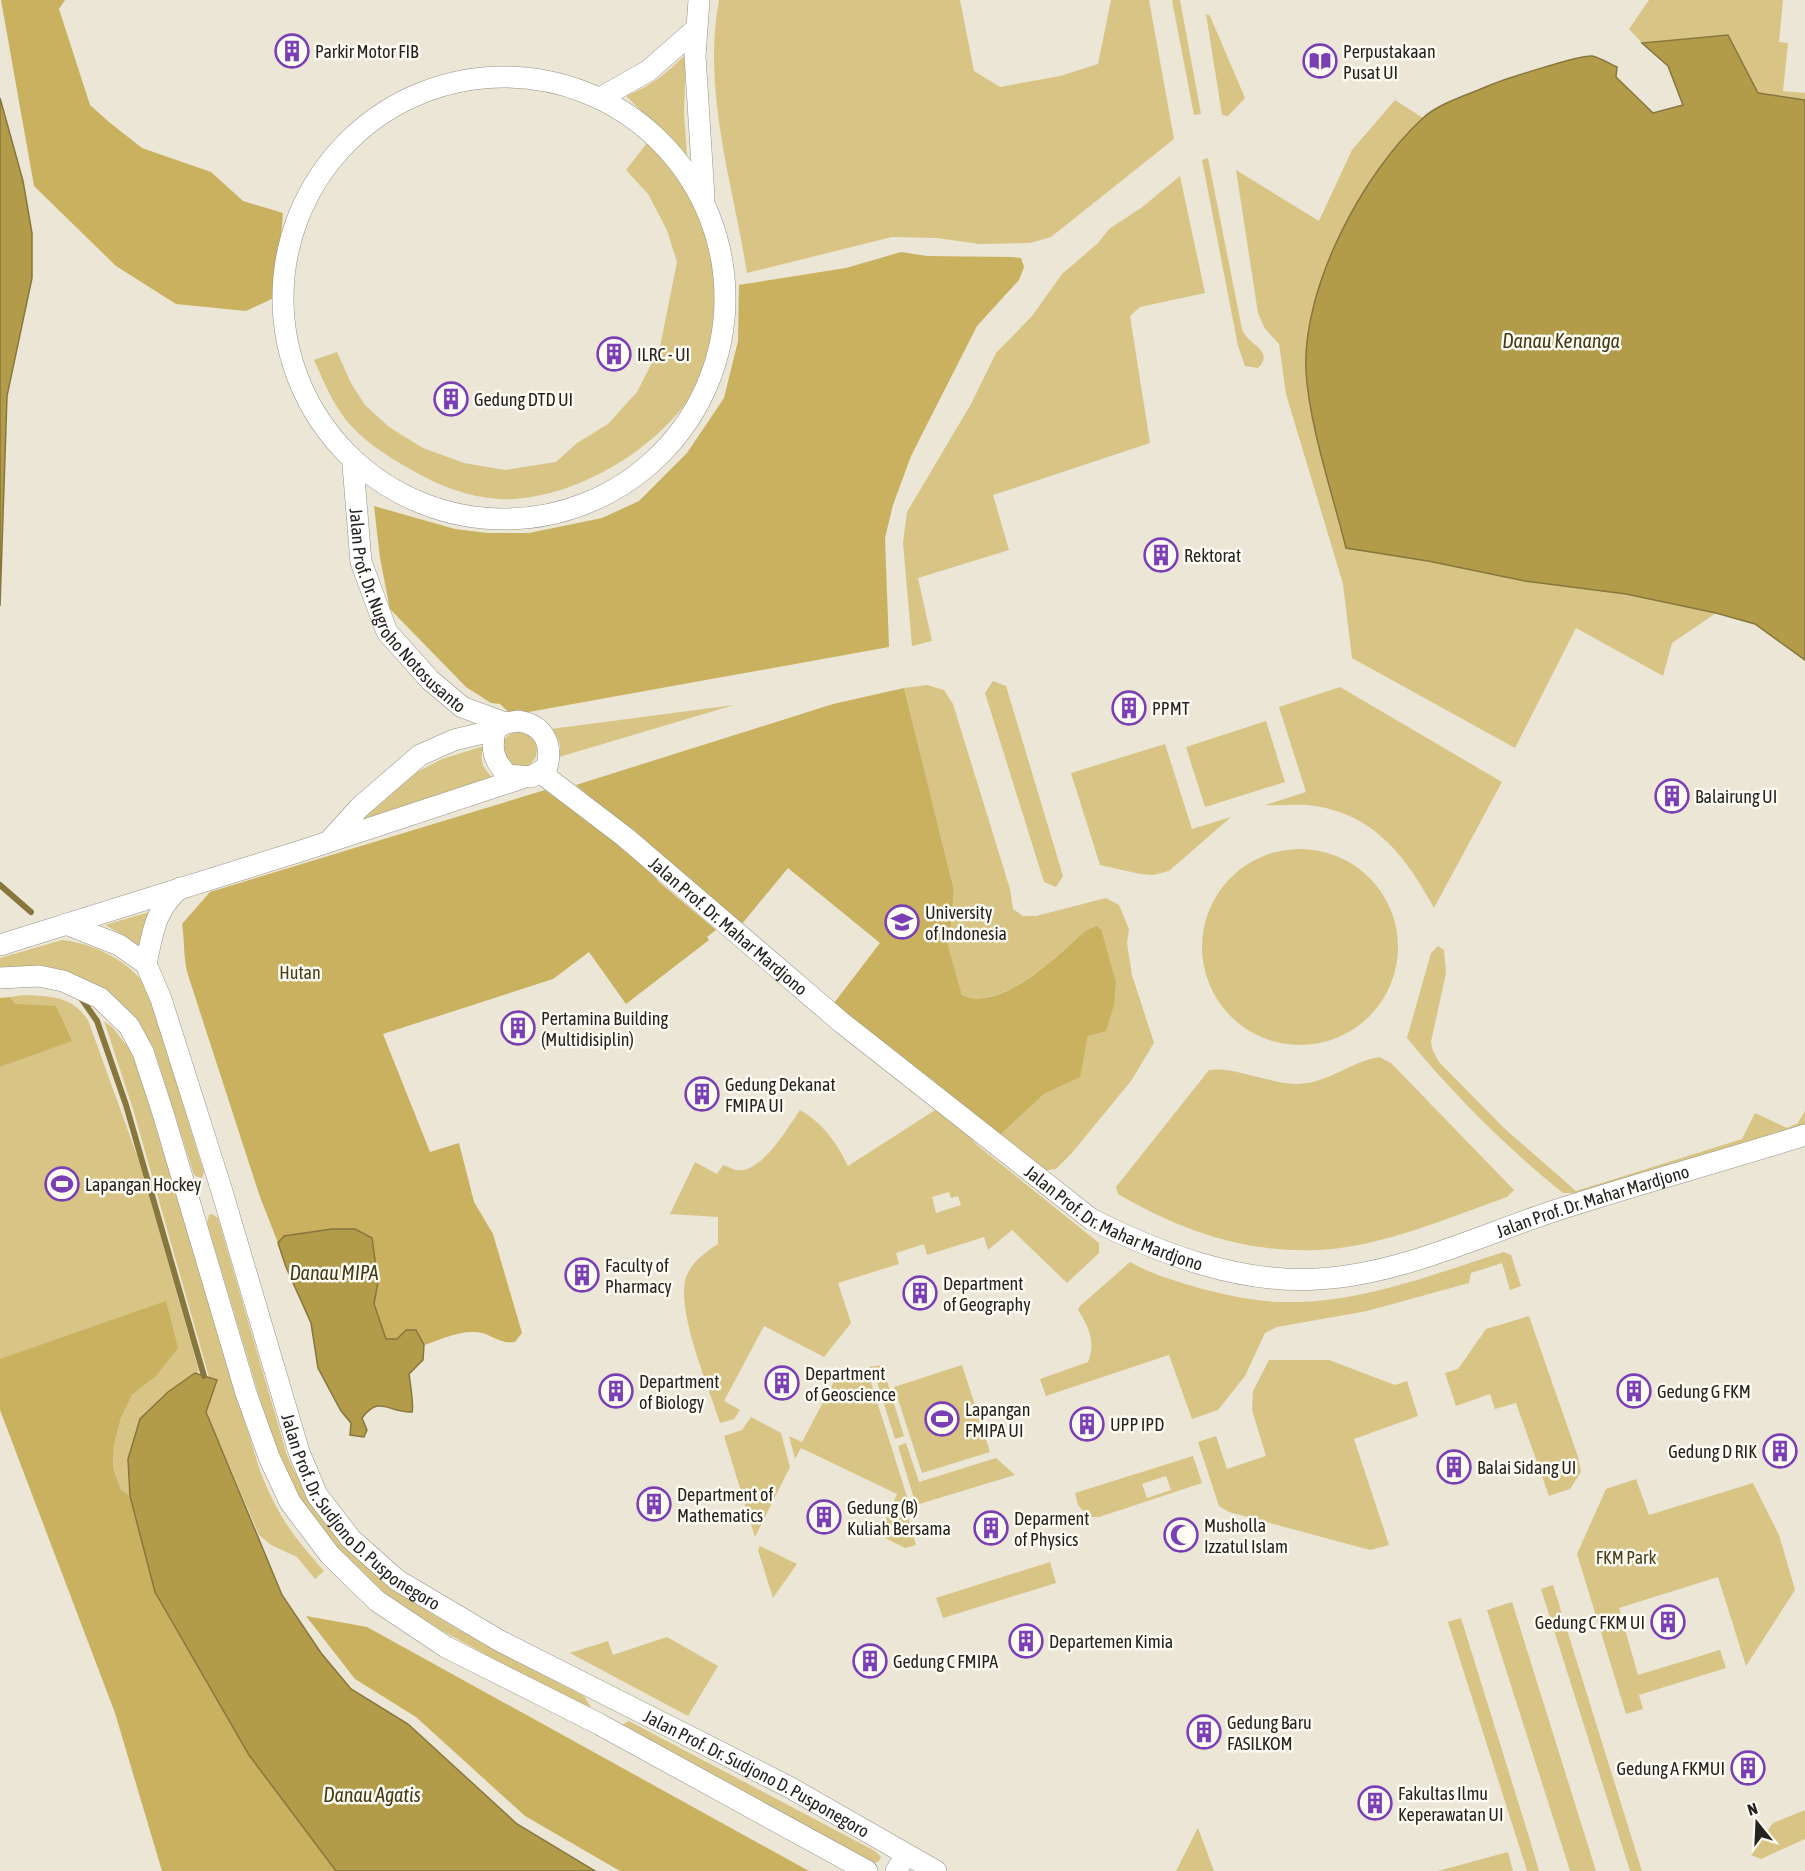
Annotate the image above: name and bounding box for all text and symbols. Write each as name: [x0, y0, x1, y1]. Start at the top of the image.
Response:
building icon: Parkir Motor FIB: [274, 33, 310, 69]
place label: Parkir Motor FIB: [315, 41, 419, 62]
place label: Perpustakaan Pusat UI: [1343, 41, 1436, 83]
library icon: Perpustakaan Pusat UI: [1302, 43, 1338, 79]
water label: Danau Kenanga: [1502, 329, 1620, 352]
building icon: ILRC - UI: [596, 336, 632, 372]
place label: ILRC - UI: [637, 344, 690, 365]
building icon: Gedung DTD UI: [433, 381, 469, 417]
place label: Gedung DTD UI: [474, 389, 573, 410]
street label: Jalan Prof. Dr. Nugroho Notosusanto: [346, 507, 471, 717]
building icon: Rektorat: [1143, 537, 1179, 573]
place label: Rektorat: [1184, 545, 1241, 566]
building icon: PPMT: [1111, 690, 1147, 726]
place label: PPMT: [1152, 698, 1190, 719]
building icon: Balairung UI: [1654, 778, 1690, 814]
place label: Balairung UI: [1695, 786, 1777, 807]
street label: Jalan Prof. Dr. Mahar Mardjono: [645, 852, 812, 999]
place label: University of Indonesia: [925, 902, 1007, 944]
school or university icon: University of Indonesia: [884, 904, 920, 940]
park label: Hutan: [279, 962, 321, 983]
place label: Pertamina Building (Multidisiplin): [541, 1008, 669, 1050]
building icon: Pertamina Building (Multidisiplin): [500, 1010, 536, 1046]
place label: Gedung Dekanat FMIPA UI: [725, 1074, 836, 1116]
building icon: Gedung Dekanat FMIPA UI: [684, 1076, 720, 1112]
street label: Jalan Prof. Dr. Mahar Mardjono: [1493, 1160, 1691, 1241]
street label: Jalan Prof. Dr. Mahar Mardjono: [1021, 1161, 1206, 1274]
sports icon: Lapangan Hockey: [44, 1166, 80, 1202]
place label: Lapangan Hockey: [85, 1174, 201, 1195]
place label: Faculty of Pharmacy: [605, 1255, 672, 1297]
building icon: Faculty of Pharmacy: [564, 1257, 600, 1293]
water label: Danau MIPA: [289, 1261, 379, 1284]
place label: Department of Geography: [943, 1273, 1031, 1315]
building icon: Department of Geography: [902, 1275, 938, 1311]
place label: Department of Geoscience: [805, 1363, 896, 1405]
building icon: Department of Geoscience: [764, 1365, 800, 1401]
place label: Department of Biology: [639, 1371, 720, 1413]
building icon: Department of Biology: [598, 1373, 634, 1409]
building icon: Gedung G FKM: [1616, 1373, 1652, 1409]
place label: Gedung G FKM: [1657, 1381, 1751, 1402]
place label: Lapangan FMIPA UI: [965, 1399, 1030, 1441]
sports icon: Lapangan FMIPA UI: [924, 1401, 960, 1437]
building icon: UPP IPD: [1069, 1406, 1105, 1442]
street label: Jalan Prof. Dr. Sudjono D. Pusponegoro: [278, 1411, 444, 1614]
place label: UPP IPD: [1110, 1414, 1164, 1435]
building icon: Gedung D RIK: [1762, 1433, 1798, 1469]
place label: Gedung D RIK: [1668, 1441, 1757, 1462]
building icon: Balai Sidang UI: [1436, 1449, 1472, 1485]
place label: Balai Sidang UI: [1477, 1457, 1576, 1478]
place label: Department of Mathematics: [677, 1484, 773, 1526]
building icon: Department of Mathematics: [636, 1486, 672, 1522]
place label: Gedung (B) Kuliah Bersama: [847, 1497, 951, 1539]
building icon: Gedung (B) Kuliah Bersama: [806, 1499, 842, 1535]
place label: Deparment of Physics: [1014, 1508, 1090, 1550]
building icon: Deparment of Physics: [973, 1510, 1009, 1546]
place label: Musholla Izzatul Islam: [1204, 1515, 1288, 1557]
mosque icon: Musholla Izzatul Islam: [1163, 1517, 1199, 1553]
park label: FKM Park: [1596, 1547, 1656, 1568]
building icon: Gedung C FKM UI: [1650, 1604, 1686, 1640]
place label: Gedung C FKM UI: [1535, 1612, 1645, 1633]
building icon: Departemen Kimia: [1008, 1623, 1044, 1659]
place label: Departemen Kimia: [1049, 1631, 1173, 1652]
building icon: Gedung C FMIPA: [852, 1643, 888, 1679]
place label: Gedung C FMIPA: [893, 1651, 998, 1672]
street label: Jalan Prof. Dr. Sudjono D. Pusponegoro: [640, 1705, 873, 1841]
place label: Gedung Baru FASILKOM: [1227, 1712, 1312, 1754]
building icon: Gedung Baru FASILKOM: [1186, 1714, 1222, 1750]
building icon: Gedung A FKMUI: [1730, 1750, 1766, 1786]
place label: Gedung A FKMUI: [1617, 1758, 1725, 1779]
water label: Danau Agatis: [323, 1783, 421, 1806]
place label: Fakultas Ilmu Keperawatan UI: [1398, 1783, 1504, 1825]
building icon: Fakultas Ilmu Keperawatan UI: [1357, 1785, 1393, 1821]
north arrow: [1727, 1793, 1787, 1853]
text: N: [1745, 1799, 1760, 1819]

